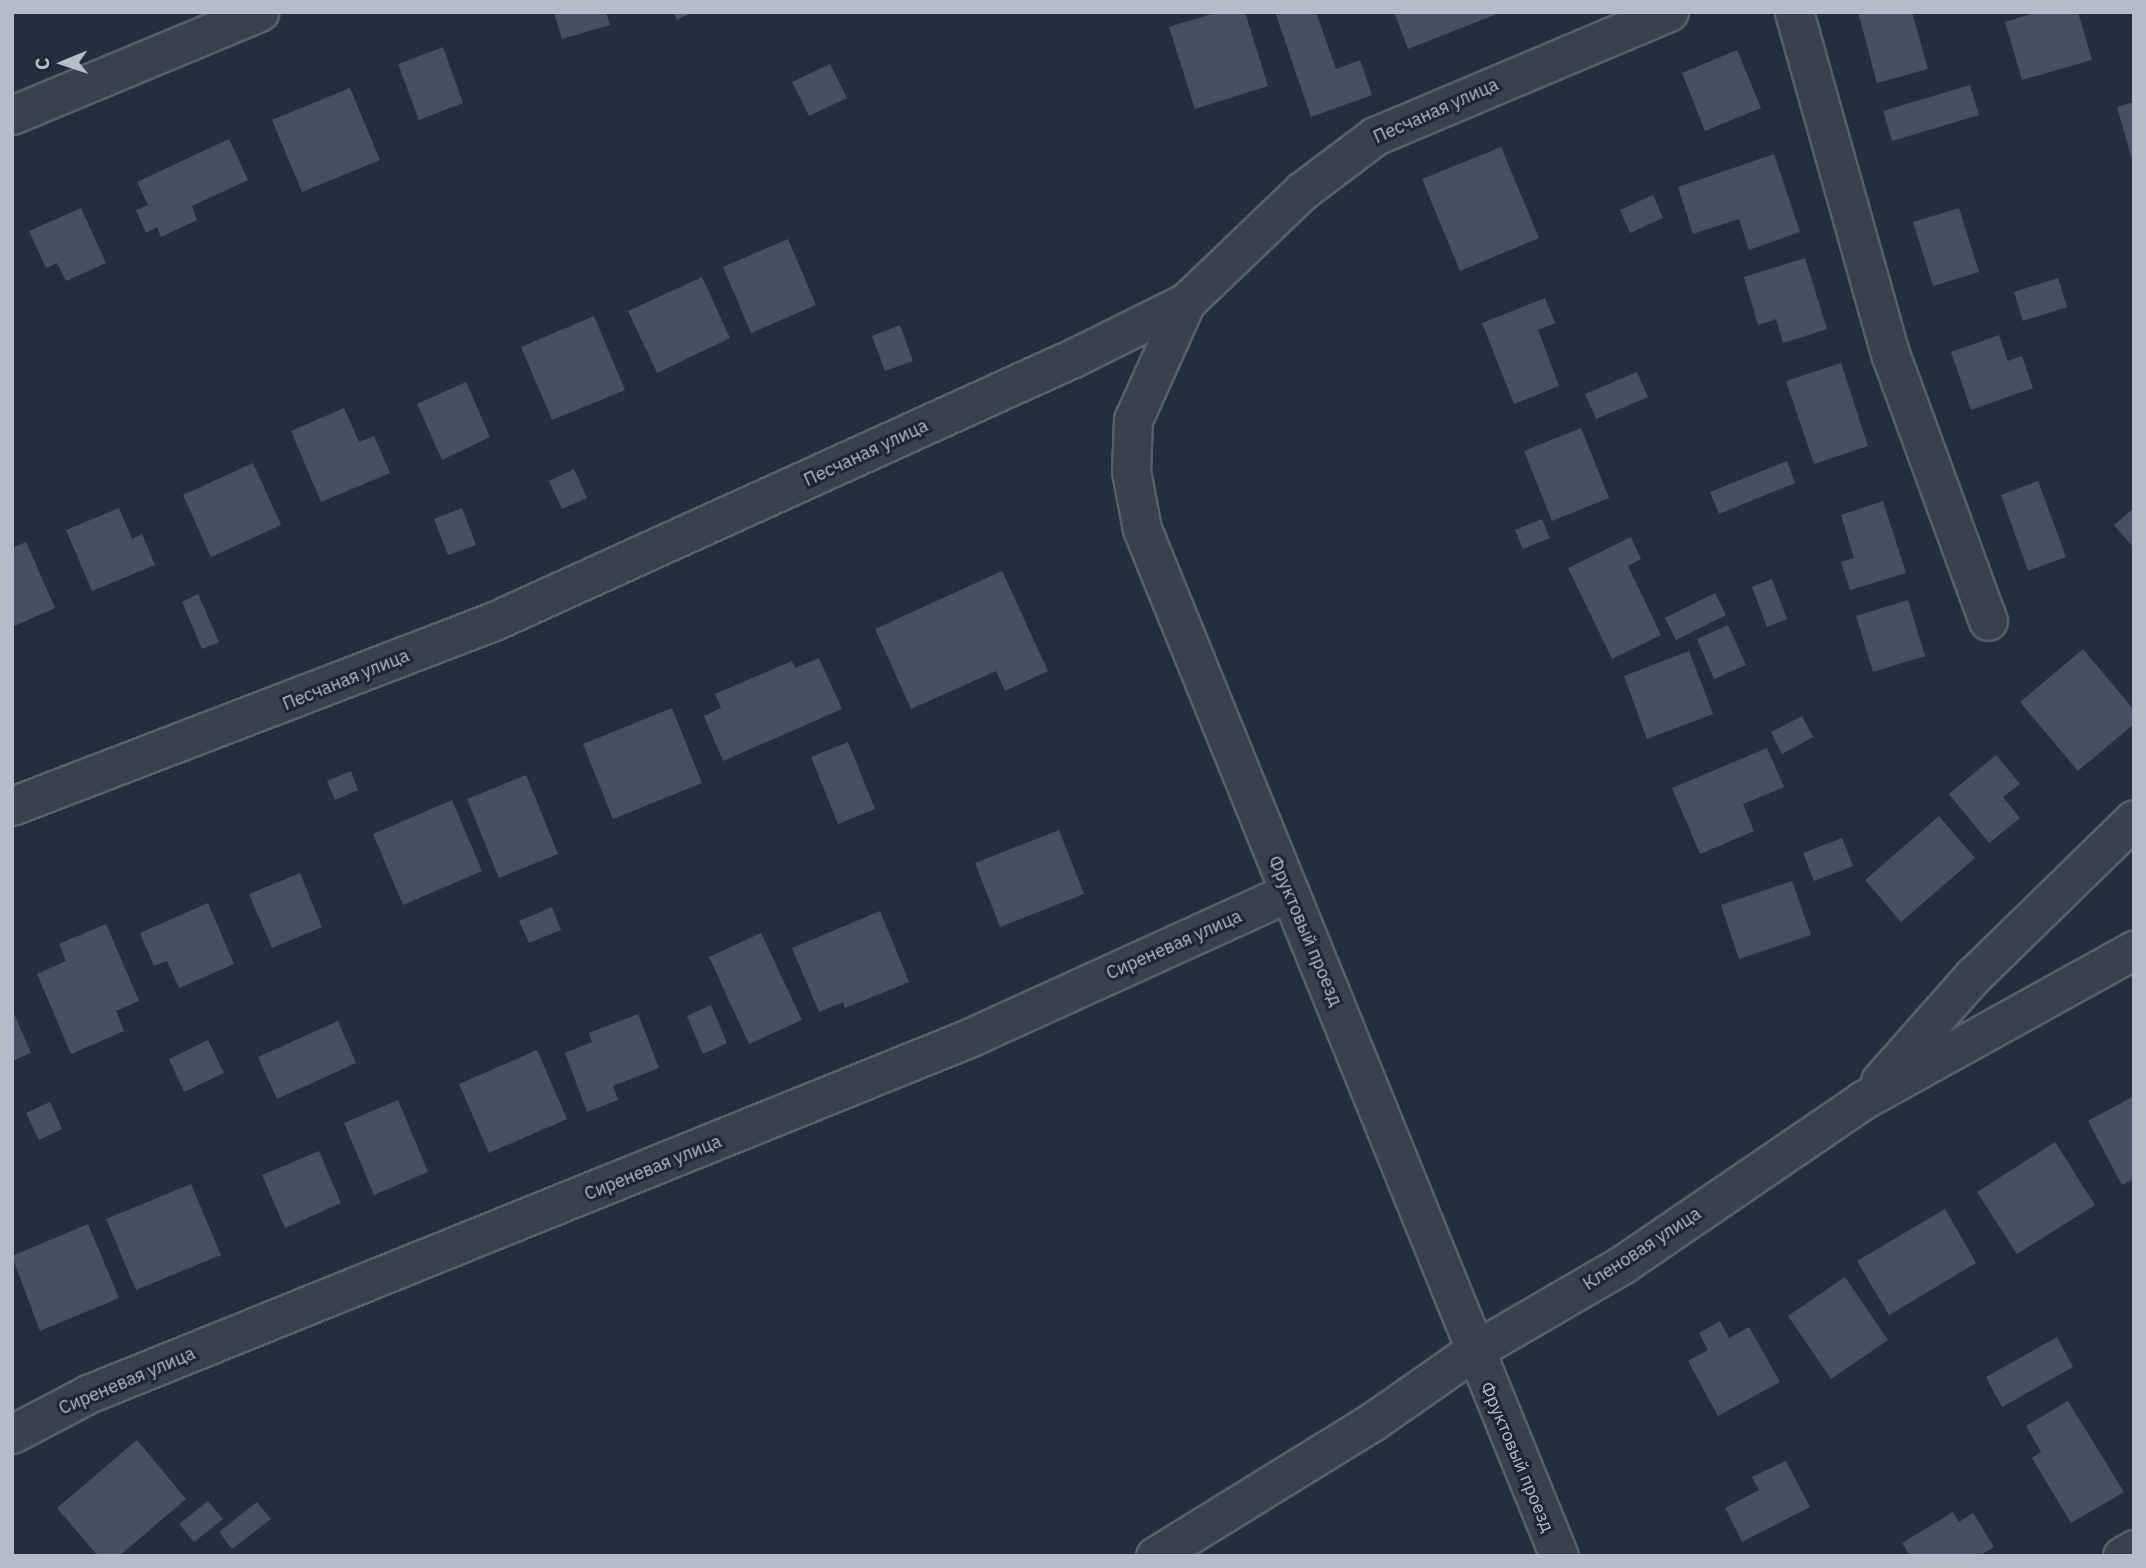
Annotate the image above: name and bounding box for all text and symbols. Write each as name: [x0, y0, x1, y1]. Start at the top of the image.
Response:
north arrow: [28, 28, 98, 98]
text: С: [30, 57, 54, 70]
street label: Песчаная улица: [1370, 74, 1502, 148]
street label: Песчаная улица: [800, 415, 932, 491]
street label: Песчаная улица: [280, 645, 412, 715]
street label: Фруктовый проезд: [1264, 853, 1346, 1009]
street label: Сиреневая улица: [1103, 905, 1245, 985]
street label: Сиреневая улица: [581, 1131, 725, 1205]
street label: Кленовая улица: [1579, 1203, 1705, 1295]
street label: Сиреневая улица: [56, 1343, 198, 1419]
street label: Фруктовый проезд: [1476, 1379, 1558, 1535]

